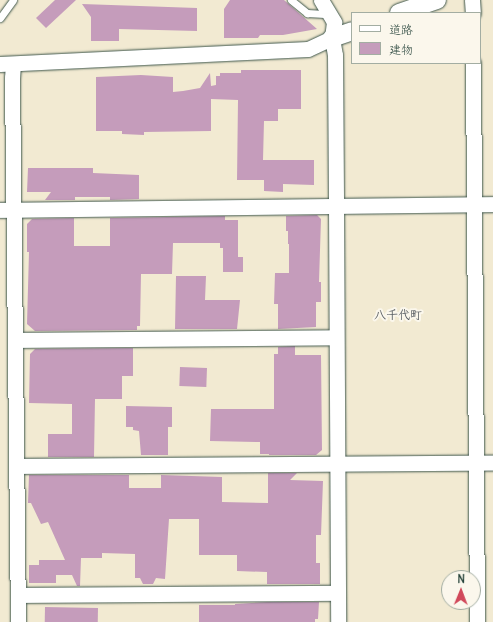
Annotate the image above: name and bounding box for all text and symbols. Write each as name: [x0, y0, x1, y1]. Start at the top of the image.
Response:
legend: [351, 12, 481, 64]
text: 道路: [389, 22, 413, 37]
text: 建物: [389, 42, 413, 57]
district label: 八千代町: [374, 308, 422, 322]
north arrow: [441, 570, 481, 610]
text: N: [457, 572, 465, 586]

